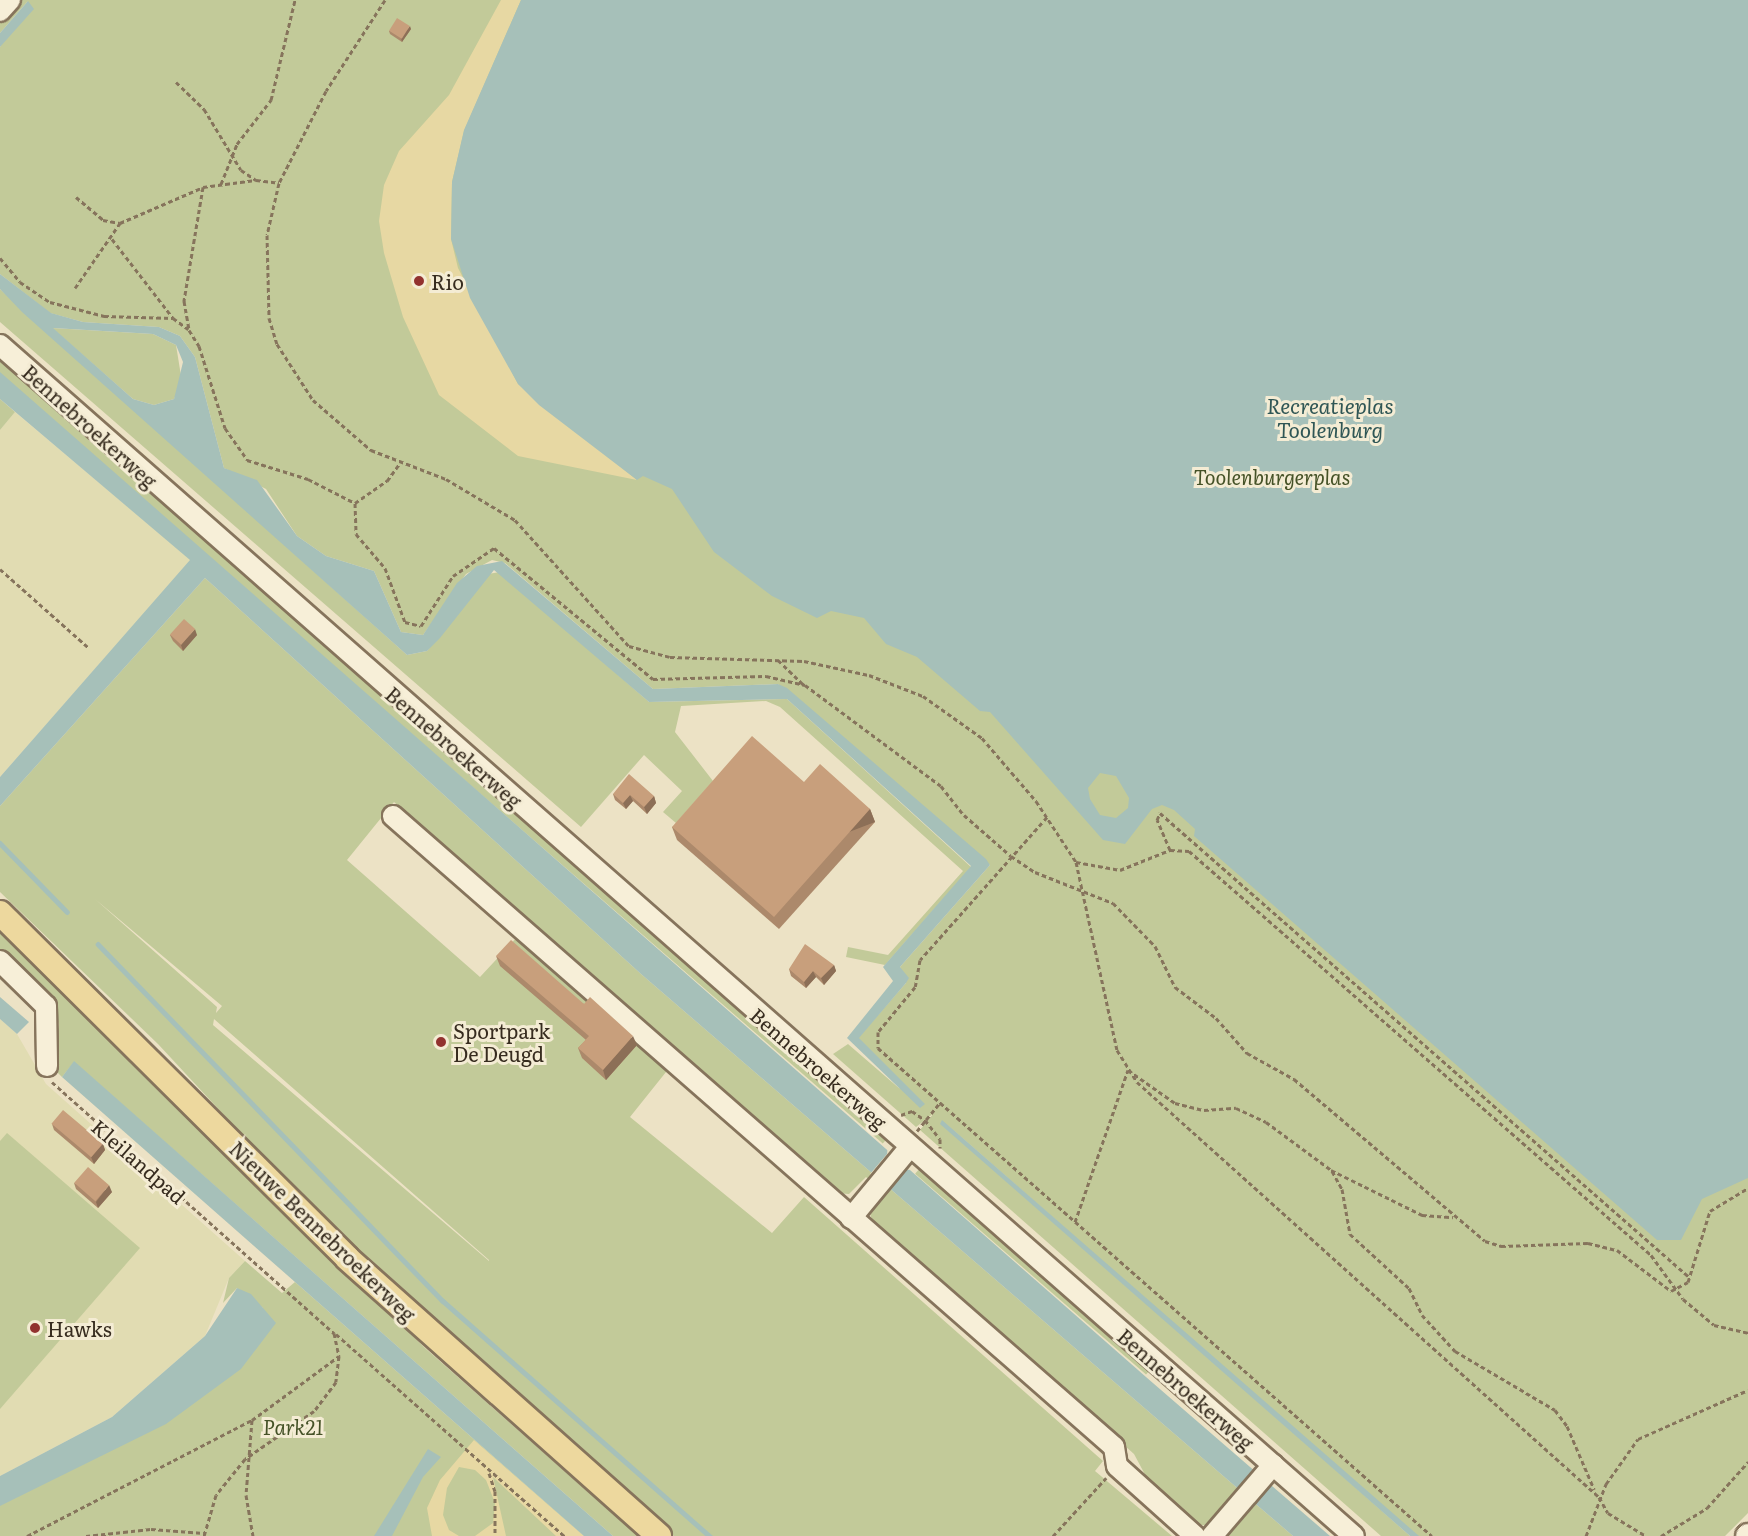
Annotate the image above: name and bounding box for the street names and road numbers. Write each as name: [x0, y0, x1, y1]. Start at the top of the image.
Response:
street label: Bennebroekerweg: [18, 359, 162, 493]
street label: Bennebroekerweg: [381, 681, 527, 813]
street label: Bennebroekerweg: [746, 1002, 892, 1134]
street label: Kleilandpad: [87, 1114, 191, 1208]
street label: Nieuwe Bennebroekerweg: [225, 1136, 421, 1326]
street label: Bennebroekerweg: [1113, 1323, 1259, 1455]

